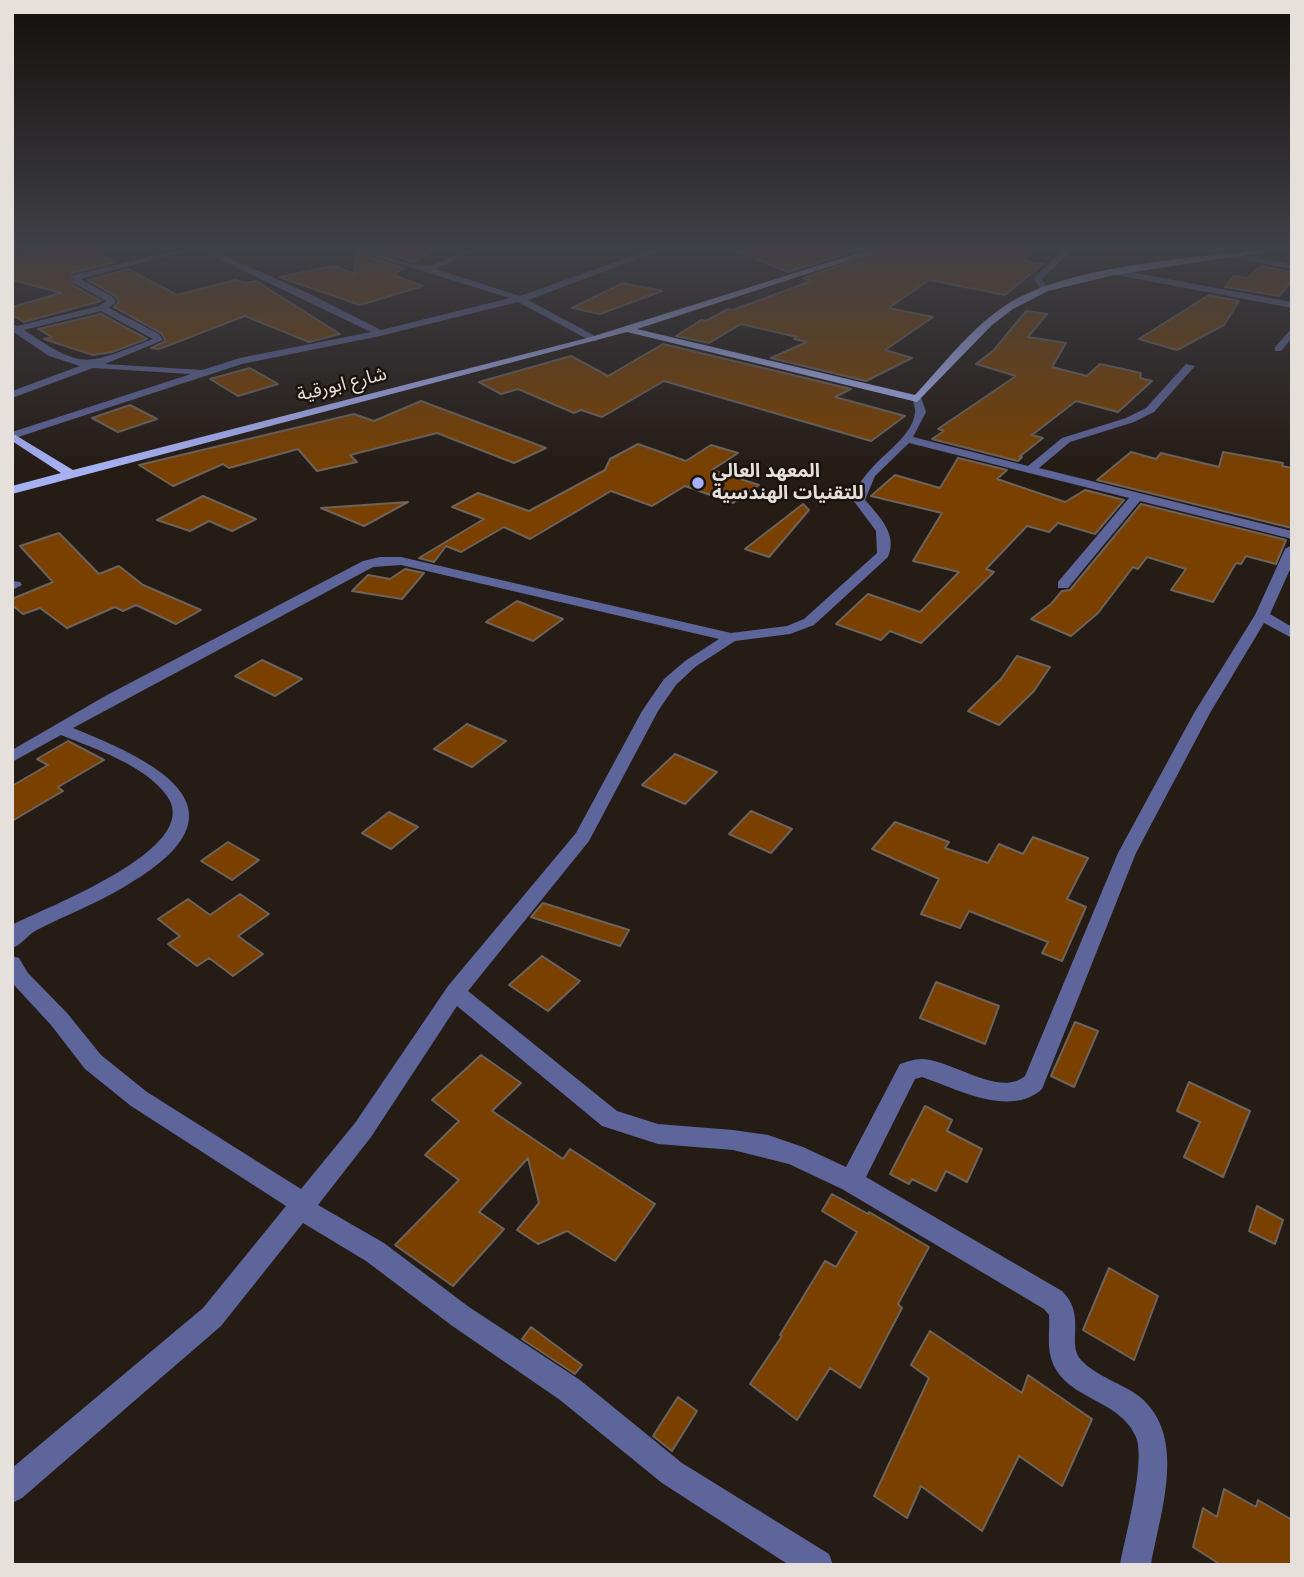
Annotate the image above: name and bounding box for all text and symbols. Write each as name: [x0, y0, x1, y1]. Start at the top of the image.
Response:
street label: شارع ابورقية: [295, 363, 389, 407]
place label: المعهد العالي للتقنيات الهندسية: [712, 461, 864, 505]
marker: المعهد العالي للتقنيات الهندسية: [690, 475, 706, 491]

